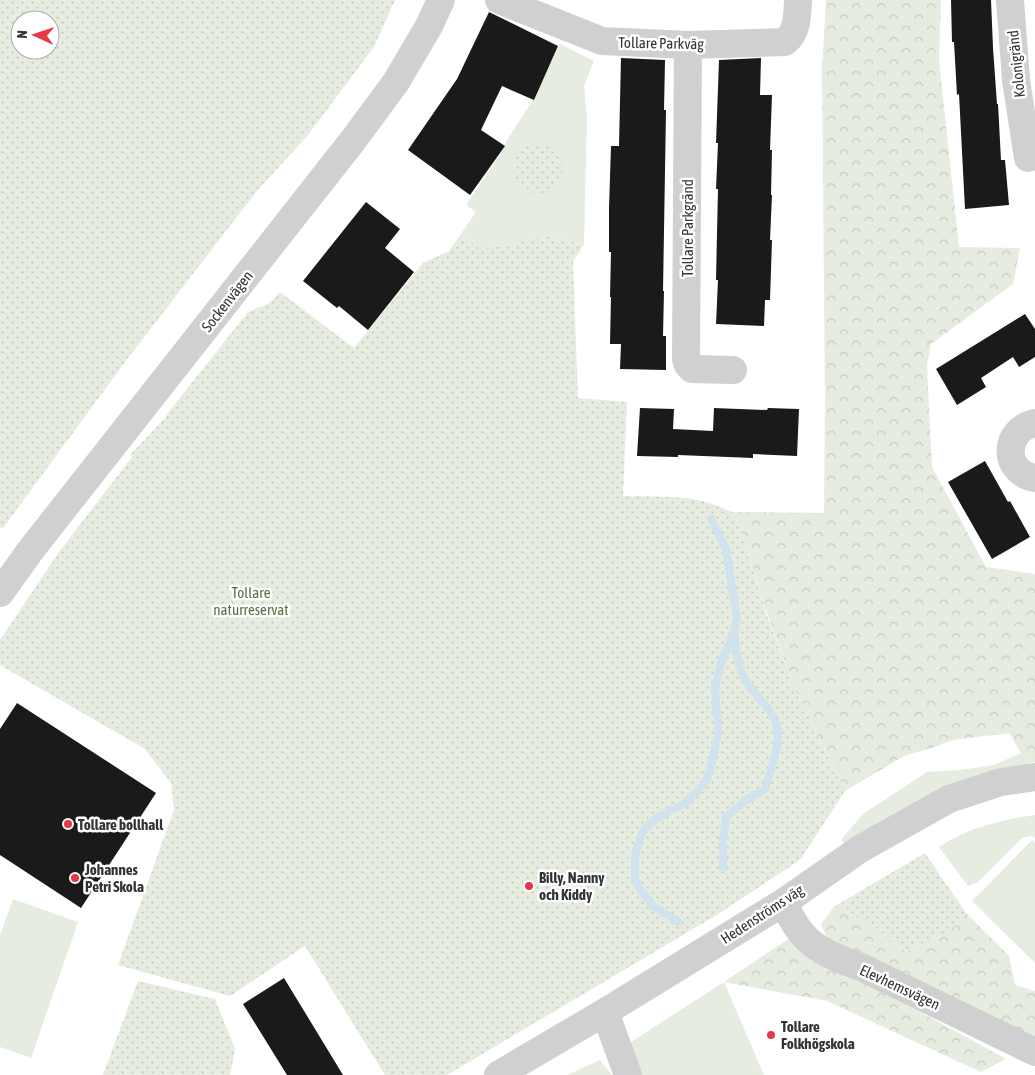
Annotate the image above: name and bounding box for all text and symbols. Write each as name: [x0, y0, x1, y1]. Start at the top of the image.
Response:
north arrow: [10, 10, 60, 60]
street label: Kolonigränd: [1004, 29, 1028, 99]
text: N: [14, 30, 30, 39]
street label: Tollare Parkväg: [618, 34, 704, 52]
street label: Tollare Parkgränd: [679, 179, 696, 277]
street label: Sockenvägen: [198, 267, 256, 335]
park label: Tollare naturreservat: [213, 584, 289, 618]
place label: Tollare bollhall: [78, 816, 164, 833]
marker: Tollare bollhall: [62, 818, 74, 830]
place label: Johannes Petri Skola: [84, 861, 144, 895]
place label: Billy, Nanny och Kiddy: [539, 869, 605, 903]
marker: Johannes Petri Skola: [69, 872, 81, 884]
marker: Billy, Nanny och Kiddy: [523, 880, 535, 892]
street label: Hedenströms väg: [717, 881, 807, 947]
street label: Elevhemsvägen: [857, 961, 943, 1013]
place label: Tollare Folkhögskola: [781, 1018, 855, 1052]
marker: Tollare Folkhögskola: [765, 1029, 777, 1041]

